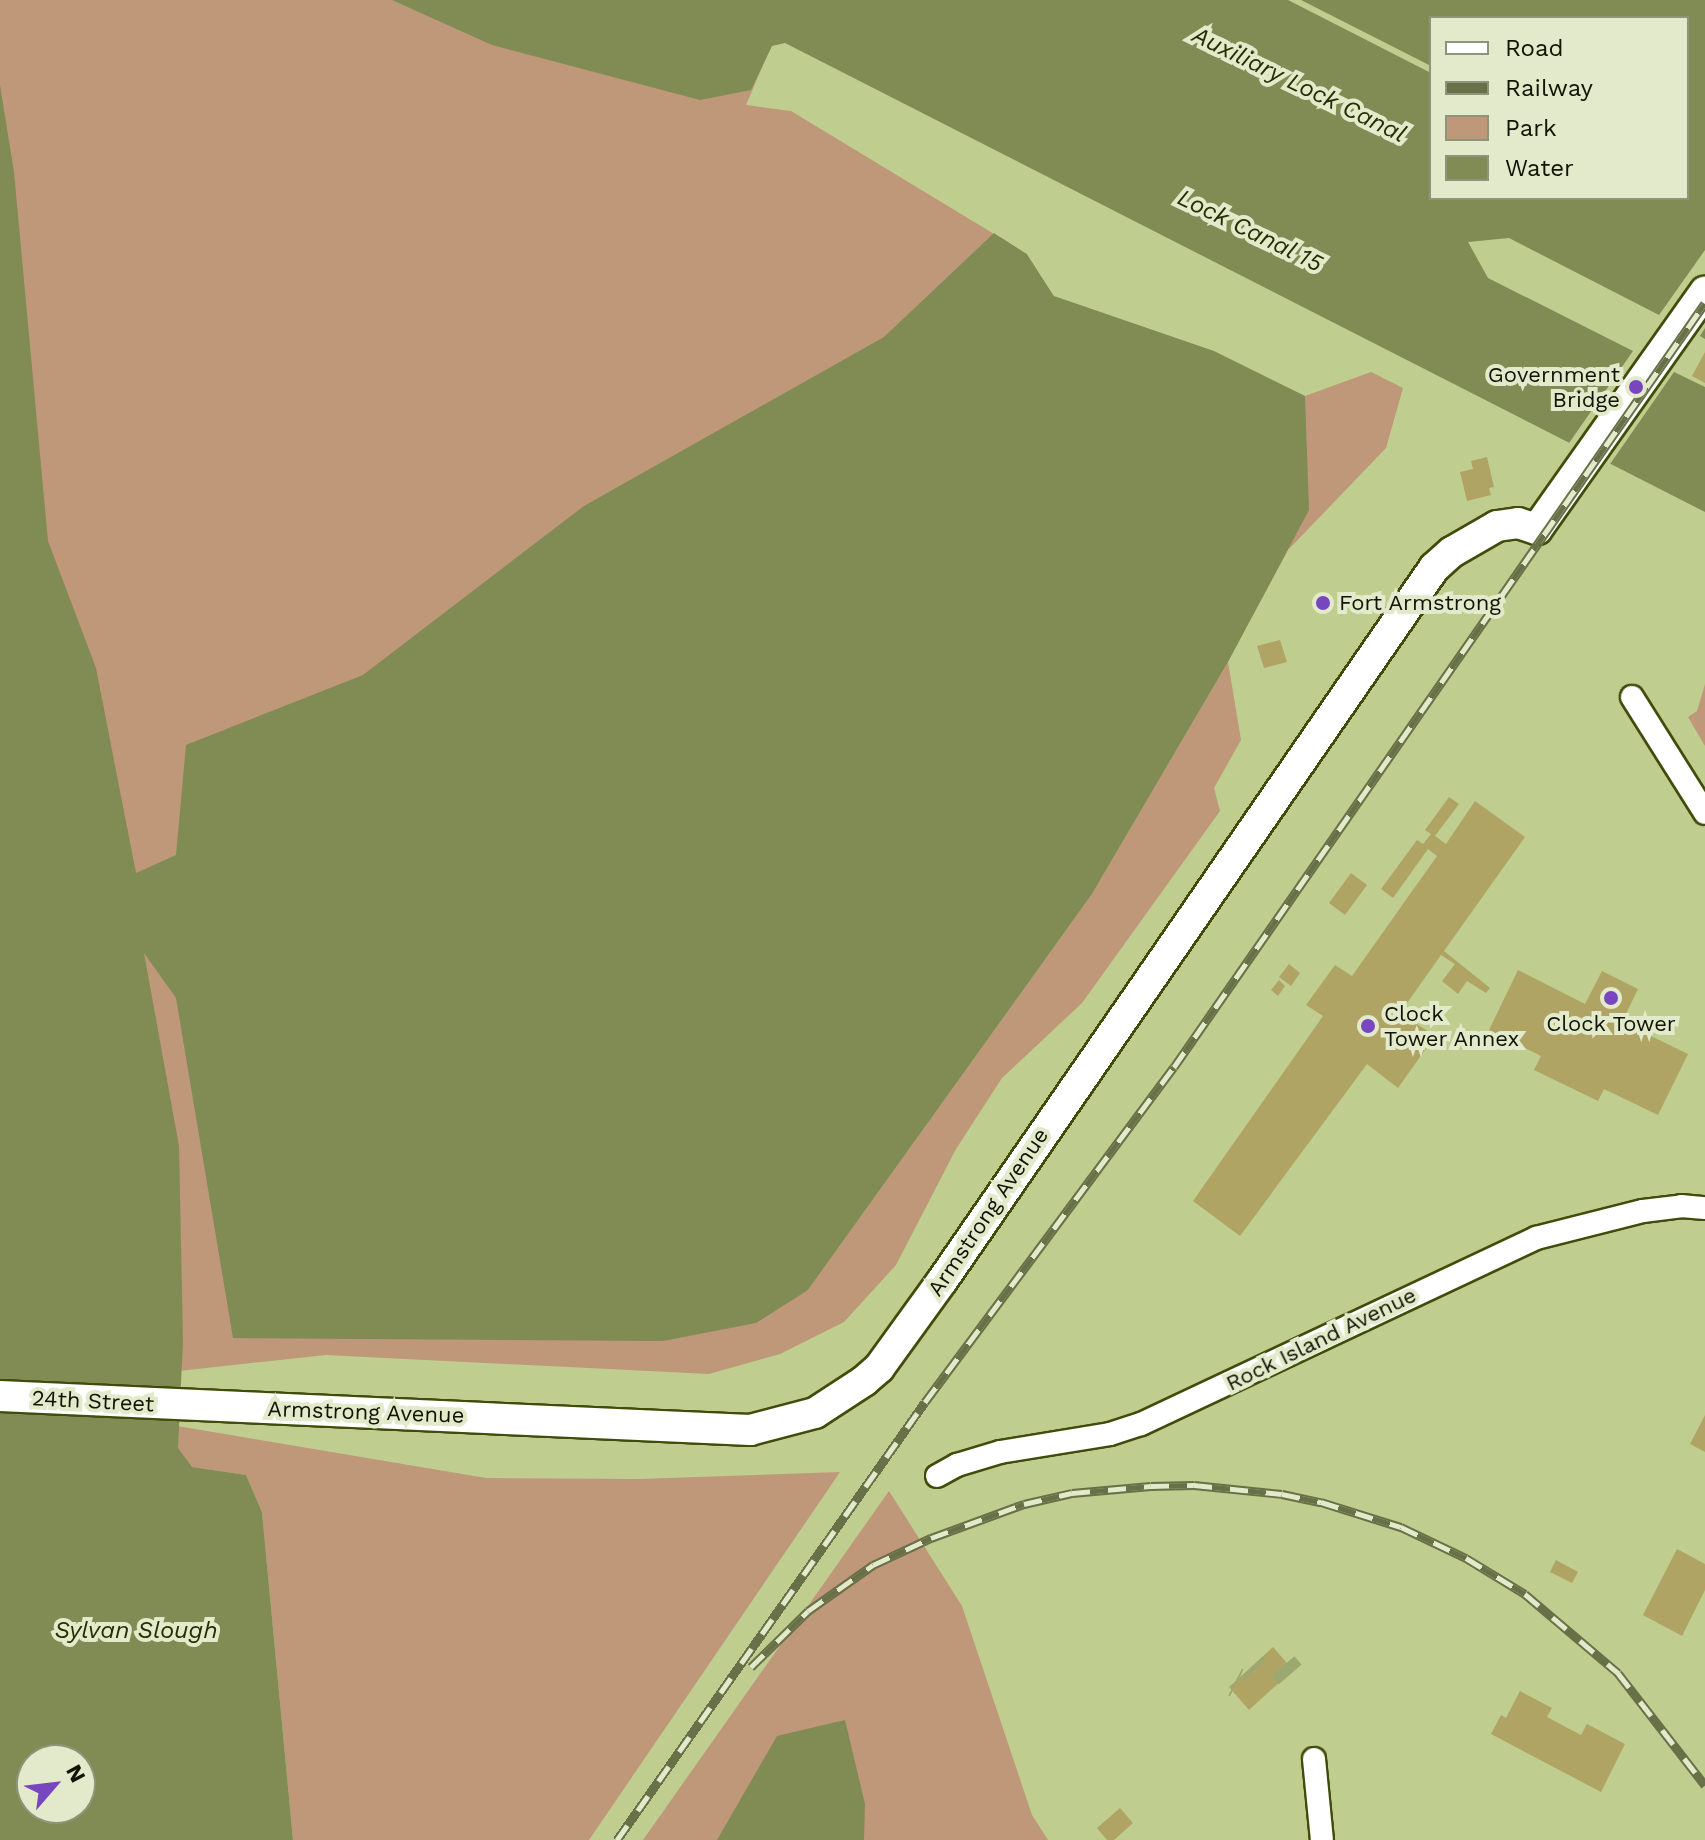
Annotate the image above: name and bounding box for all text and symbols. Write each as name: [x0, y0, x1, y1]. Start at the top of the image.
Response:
legend: [1429, 16, 1689, 200]
water label: Auxiliary Lock Canal: [1187, 21, 1411, 149]
text: Road: [1505, 34, 1564, 62]
text: Railway: [1505, 74, 1593, 102]
text: Park: [1505, 114, 1557, 142]
text: Water: [1505, 154, 1574, 182]
water label: Lock Canal 15: [1172, 183, 1328, 279]
place label: Government Bridge: [1488, 361, 1620, 412]
marker: Government Bridge: [1627, 378, 1645, 396]
place label: Fort Armstrong: [1339, 590, 1502, 616]
marker: Fort Armstrong: [1314, 594, 1332, 612]
marker: Clock Tower: [1602, 989, 1620, 1007]
place label: Clock Tower Annex: [1384, 1000, 1521, 1052]
place label: Clock Tower: [1546, 1011, 1676, 1037]
marker: Clock Tower Annex: [1359, 1017, 1377, 1035]
street label: Armstrong Avenue: [922, 1123, 1054, 1301]
street label: Rock Island Avenue: [1221, 1281, 1421, 1397]
street label: 24th Street: [31, 1385, 155, 1417]
street label: Armstrong Avenue: [267, 1395, 465, 1429]
water label: Sylvan Slough: [54, 1617, 218, 1645]
north arrow: [16, 1744, 96, 1824]
text: N: [61, 1760, 91, 1787]

